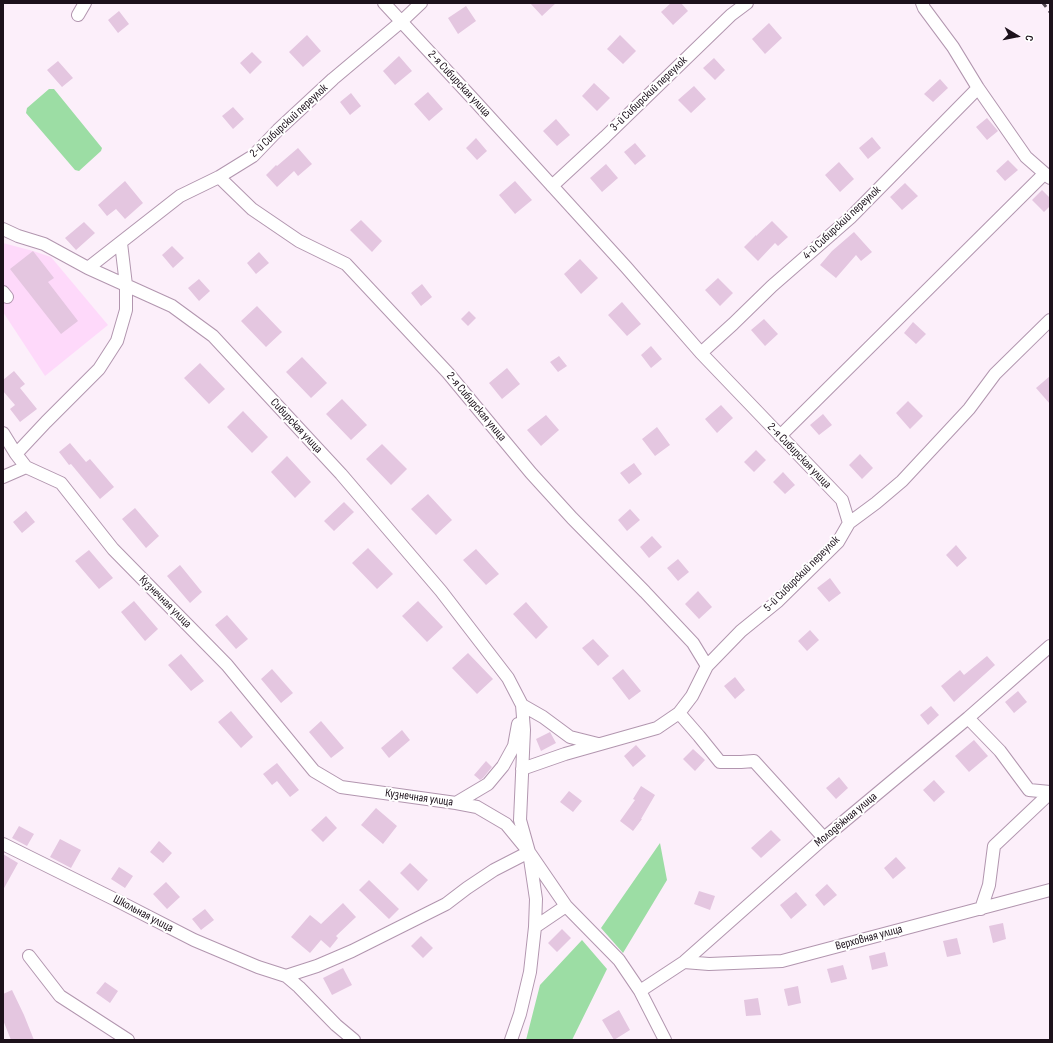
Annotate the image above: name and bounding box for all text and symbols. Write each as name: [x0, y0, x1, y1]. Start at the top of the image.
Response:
north arrow: [997, 16, 1037, 56]
text: С: [1022, 34, 1036, 42]
street label: 2-я Сибирская улица: [425, 48, 493, 120]
street label: 3-й Сибирский переулок: [608, 54, 690, 134]
street label: 2-й Сибирский переулок: [247, 81, 331, 161]
street label: 4-й Сибирский переулок: [800, 183, 884, 263]
street label: 2-я Сибирская улица: [443, 370, 509, 444]
street label: Сибирская улица: [267, 396, 325, 456]
street label: 2-я Сибирская улица: [764, 420, 834, 492]
street label: 5-й Сибирский переулок: [761, 533, 843, 615]
street label: Кузнечная улица: [136, 573, 194, 631]
street label: Кузнечная улица: [384, 786, 454, 810]
street label: Молодёжная улица: [812, 790, 880, 850]
street label: Школьная улица: [110, 892, 176, 936]
street label: Верховная улица: [834, 922, 904, 954]

